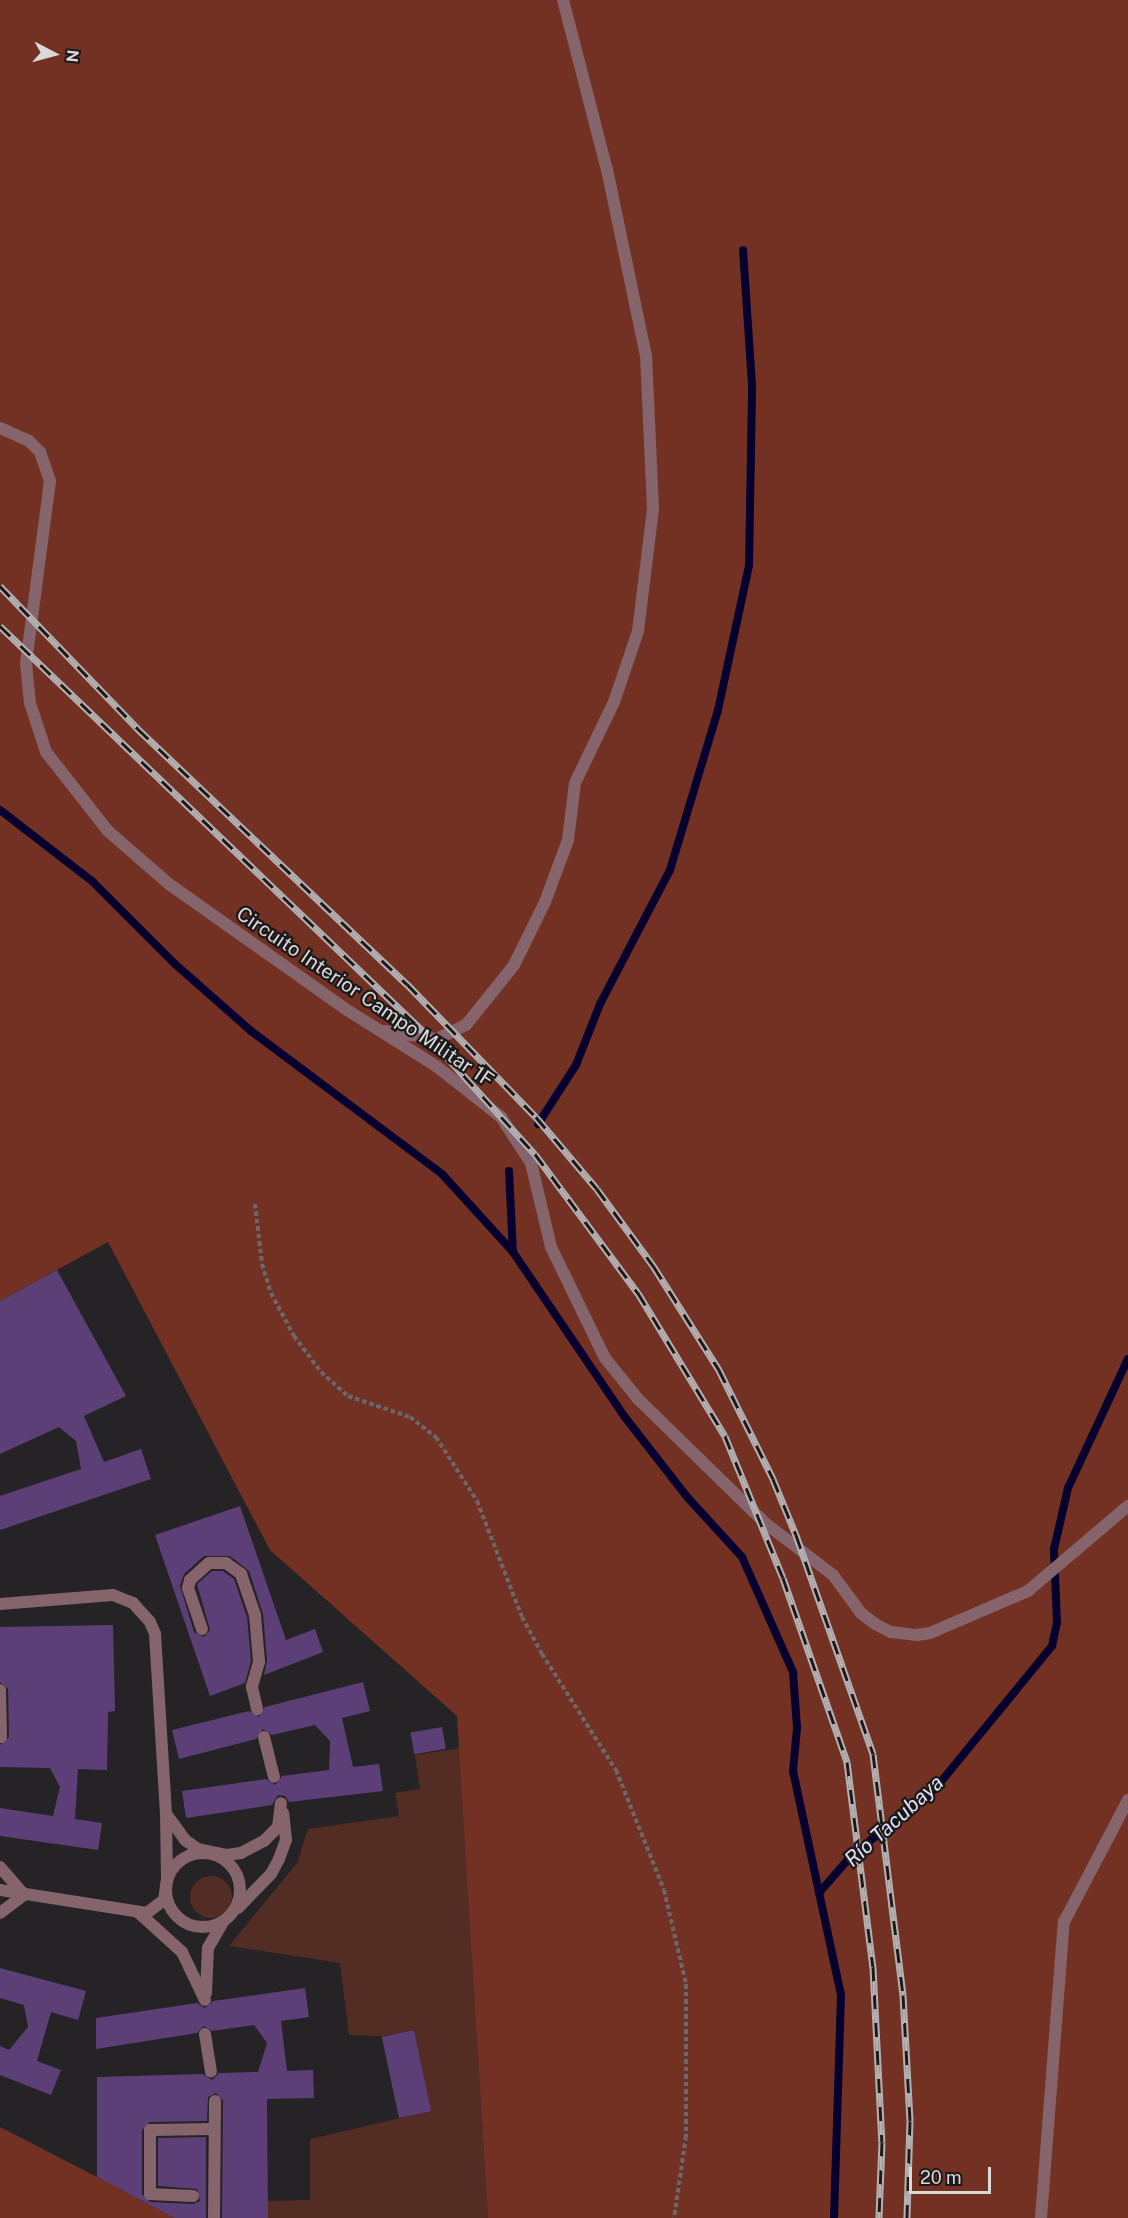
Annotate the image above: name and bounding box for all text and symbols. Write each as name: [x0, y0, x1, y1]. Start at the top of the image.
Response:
north arrow: [24, 24, 84, 84]
text: N: [62, 49, 83, 63]
street label: Circuito Interior Campo Militar 1F: [232, 902, 498, 1092]
water label: Río Tacubaya: [839, 1770, 949, 1872]
scale bar: [912, 2155, 994, 2193]
text: 20 m: [920, 2167, 962, 2188]

